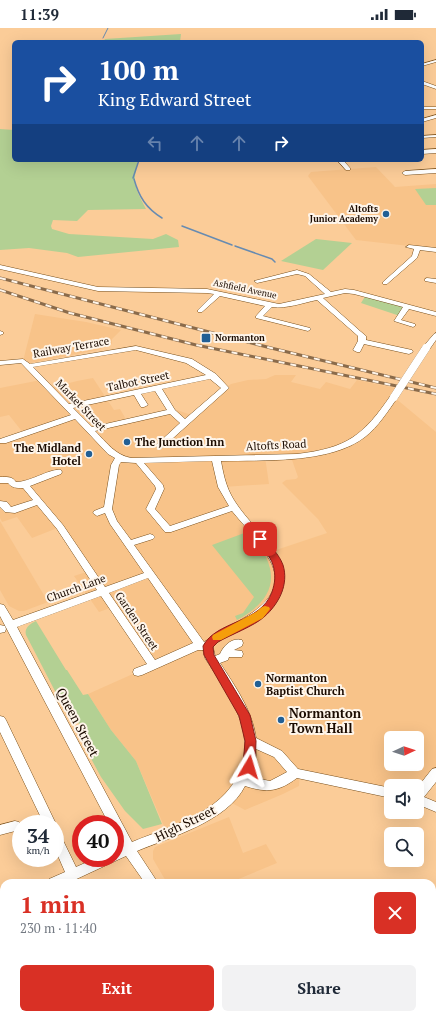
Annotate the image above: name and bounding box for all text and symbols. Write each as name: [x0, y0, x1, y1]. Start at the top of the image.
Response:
text: 11:39: [20, 4, 59, 24]
text: 100 m: [98, 51, 179, 88]
icon: right: [32, 56, 84, 108]
text: King Edward Street: [98, 87, 252, 111]
icon: left: [144, 132, 166, 154]
icon: ahead: [186, 132, 208, 154]
icon: ahead: [228, 132, 250, 154]
icon: right: [270, 132, 292, 154]
place label: Altofts Junior Academy: [310, 203, 378, 225]
marker: Altofts Junior Academy: [381, 209, 391, 219]
street label: Ashfield Avenue: [212, 276, 278, 302]
marker: Normanton: [200, 332, 212, 344]
place label: Normanton: [215, 332, 265, 344]
street label: Railway Terrace: [32, 333, 111, 361]
street label: Talbot Street: [106, 368, 170, 394]
street label: Market Street: [53, 376, 109, 434]
place label: The Junction Inn: [135, 435, 224, 449]
street label: Altofts Road: [245, 436, 307, 454]
marker: The Junction Inn: [122, 437, 132, 447]
place label: The Midland Hotel: [14, 441, 81, 468]
marker: The Midland Hotel: [84, 449, 94, 459]
pin: [243, 522, 277, 556]
icon: arrive: [249, 528, 271, 550]
street label: Church Lane: [44, 571, 108, 605]
street label: Garden Street: [112, 589, 162, 653]
place label: Normanton Baptist Church: [266, 671, 344, 698]
marker: Normanton Baptist Church: [253, 679, 263, 689]
street label: Queen Street: [52, 684, 104, 760]
place label: Normanton Town Hall: [289, 704, 362, 737]
marker: Normanton Town Hall: [276, 715, 286, 725]
north arrow: [384, 731, 424, 771]
map controls: [384, 731, 424, 867]
position arrow: [228, 746, 270, 788]
button: sound: [384, 779, 424, 819]
street label: High Street: [152, 800, 219, 845]
speed limit sign: 40: [72, 815, 124, 867]
text: 34: [27, 822, 49, 849]
button: search: [384, 827, 424, 867]
text: km/h: [26, 844, 50, 857]
text: 1 min: [20, 888, 86, 920]
button: close: [374, 892, 416, 934]
text: 230 m · 11:40: [20, 919, 97, 937]
button: Exit: [20, 965, 214, 1011]
button: Share: [222, 965, 416, 1011]

